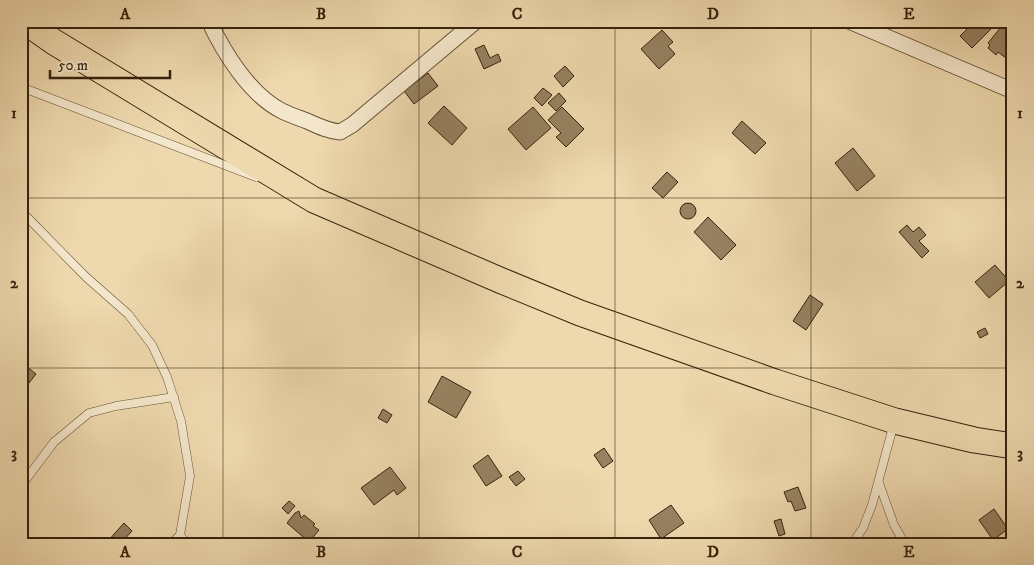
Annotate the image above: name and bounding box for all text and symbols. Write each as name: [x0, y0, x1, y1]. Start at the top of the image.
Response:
text: A: [119, 4, 131, 24]
text: B: [316, 4, 326, 24]
text: C: [512, 4, 522, 24]
text: D: [707, 4, 719, 24]
text: E: [903, 4, 915, 24]
scale bar: [50, 48, 170, 80]
text: 50 m: [58, 56, 88, 75]
text: 1: [11, 103, 17, 123]
text: 1: [1017, 103, 1023, 123]
text: 2: [10, 273, 19, 293]
text: 2: [1016, 273, 1025, 293]
text: 3: [11, 443, 17, 463]
text: 3: [1017, 443, 1023, 463]
text: A: [119, 542, 131, 562]
text: B: [316, 542, 326, 562]
text: C: [512, 542, 522, 562]
text: D: [707, 542, 719, 562]
text: E: [903, 542, 915, 562]

